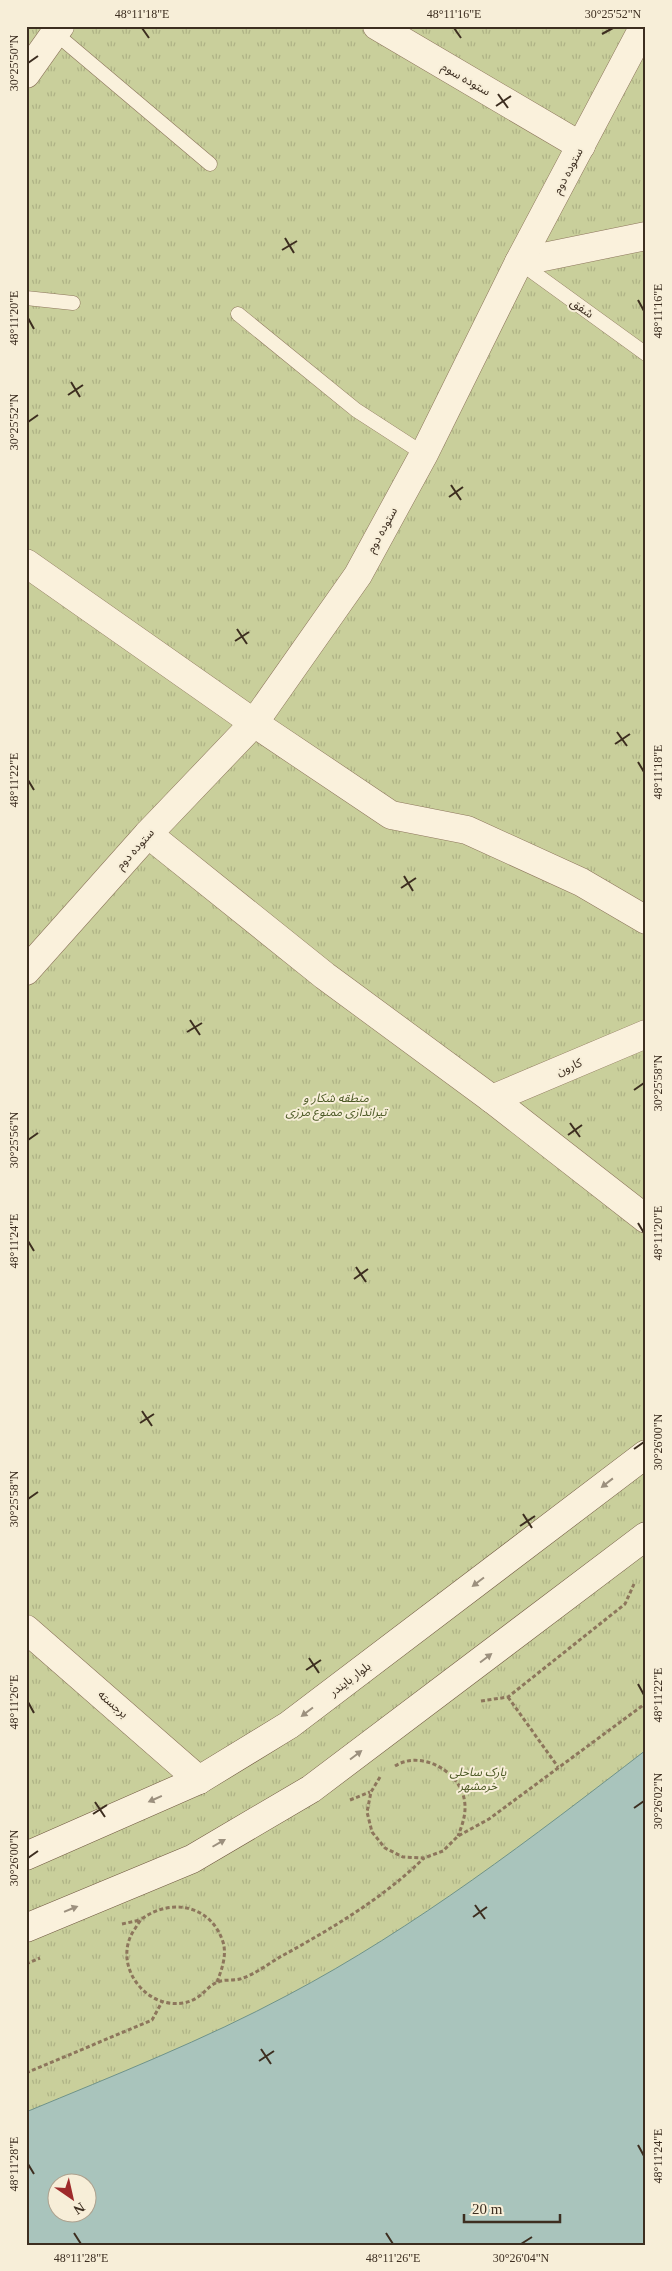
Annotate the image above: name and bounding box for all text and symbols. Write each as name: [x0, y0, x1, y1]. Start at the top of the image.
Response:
text: 48°11'18"E: [115, 7, 169, 21]
text: 48°11'16"E: [427, 7, 481, 21]
text: 30°25'52"N: [585, 7, 642, 21]
text: 30°25'50"N: [7, 34, 21, 91]
street label: ستوده سوم: [438, 59, 493, 100]
street label: ستوده دوم: [550, 146, 588, 197]
text: 48°11'16"E: [651, 284, 665, 338]
text: 48°11'20"E: [7, 291, 21, 345]
street label: شفق: [567, 295, 596, 322]
text: 30°25'52"N: [7, 393, 21, 450]
street label: ستوده دوم: [364, 505, 402, 556]
text: 48°11'18"E: [651, 745, 665, 799]
text: 48°11'22"E: [7, 753, 21, 807]
street label: ستوده دوم: [113, 826, 158, 874]
text: 30°25'58"N: [651, 1054, 665, 1111]
street label: کارون: [554, 1055, 585, 1079]
park label: منطقه شکار و تیراندازی ممنوع مرزی: [285, 1091, 389, 1121]
text: 30°25'56"N: [7, 1111, 21, 1168]
text: 48°11'20"E: [651, 1206, 665, 1260]
text: 48°11'24"E: [7, 1214, 21, 1268]
text: 30°26'00"N: [651, 1413, 665, 1470]
text: 30°25'58"N: [7, 1470, 21, 1527]
one-way arrow: [601, 1478, 614, 1489]
one-way arrow: [471, 1577, 485, 1587]
one-way arrow: [479, 1652, 492, 1663]
street label: بلوار بایندر: [326, 1659, 373, 1700]
text: 48°11'22"E: [651, 1668, 665, 1722]
text: 48°11'26"E: [7, 1675, 21, 1729]
street label: برجسته: [95, 1687, 131, 1721]
one-way arrow: [300, 1707, 314, 1717]
one-way arrow: [349, 1750, 362, 1761]
park label: پارک ساحلی خرمشهر: [450, 1765, 507, 1793]
text: 30°26'02"N: [651, 1772, 665, 1829]
one-way arrow: [148, 1796, 162, 1804]
text: 30°26'00"N: [7, 1829, 21, 1886]
one-way arrow: [213, 1838, 226, 1847]
one-way arrow: [64, 1905, 79, 1913]
text: 48°11'24"E: [651, 2129, 665, 2183]
text: 48°11'28"E: [7, 2137, 21, 2191]
north arrow: [48, 2174, 98, 2224]
scale bar: [464, 2191, 561, 2223]
text: N: [71, 2199, 87, 2217]
text: 20 m: [472, 2201, 503, 2217]
text: 48°11'28"E: [54, 2251, 108, 2265]
text: 48°11'26"E: [366, 2251, 420, 2265]
text: 30°26'04"N: [493, 2251, 550, 2265]

